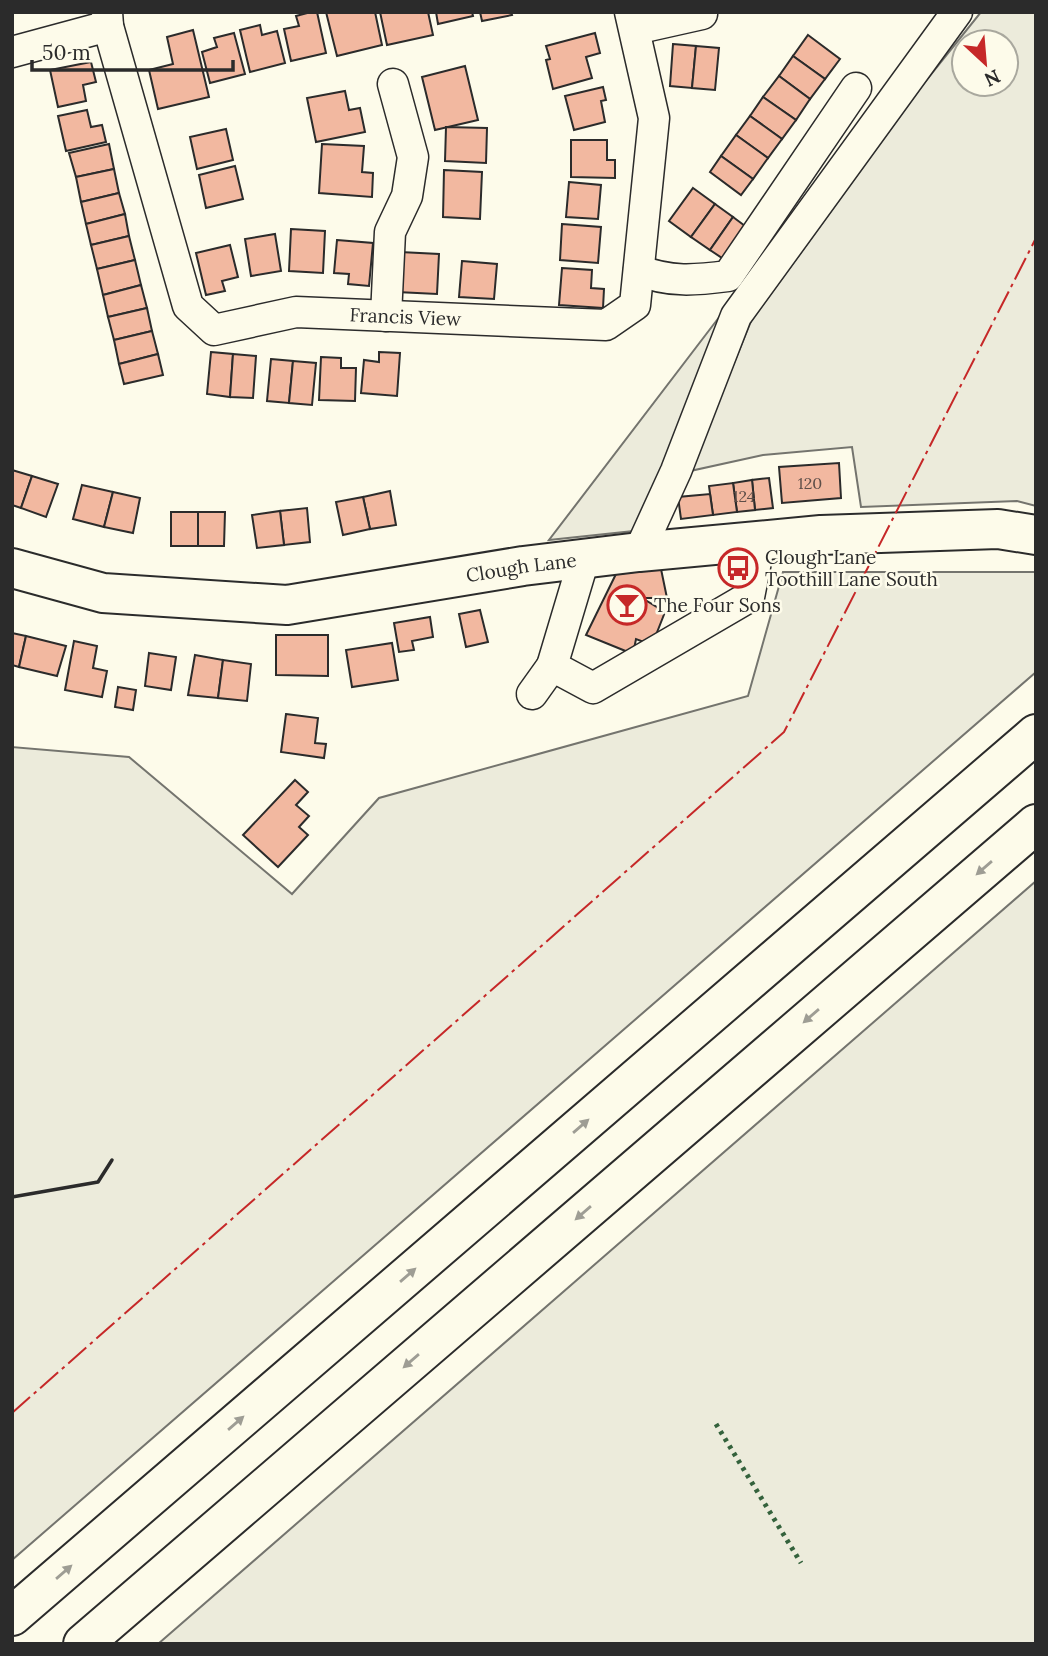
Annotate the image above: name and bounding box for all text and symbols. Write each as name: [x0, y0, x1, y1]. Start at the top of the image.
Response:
scale bar: [32, 28, 233, 72]
north arrow: [950, 28, 1020, 98]
text: 50 m: [42, 39, 91, 66]
text: N: [980, 64, 1004, 92]
street label: Francis View: [349, 302, 462, 331]
house number: 120: [798, 473, 822, 493]
house number: 124: [733, 486, 756, 506]
place label: Clough Lane Toothill Lane South: [765, 545, 938, 591]
bus stop icon: Clough Lane Toothill Lane South: [717, 547, 759, 589]
street label: Clough Lane: [464, 548, 578, 587]
bar icon: The Four Sons: [606, 584, 648, 626]
place label: The Four Sons: [654, 593, 781, 617]
one-way arrow: [975, 860, 993, 876]
one-way arrow: [803, 1008, 820, 1023]
one-way arrow: [572, 1119, 589, 1134]
one-way arrow: [575, 1205, 592, 1220]
one-way arrow: [400, 1268, 417, 1283]
one-way arrow: [402, 1353, 420, 1369]
one-way arrow: [227, 1415, 245, 1431]
one-way arrow: [55, 1564, 73, 1580]

